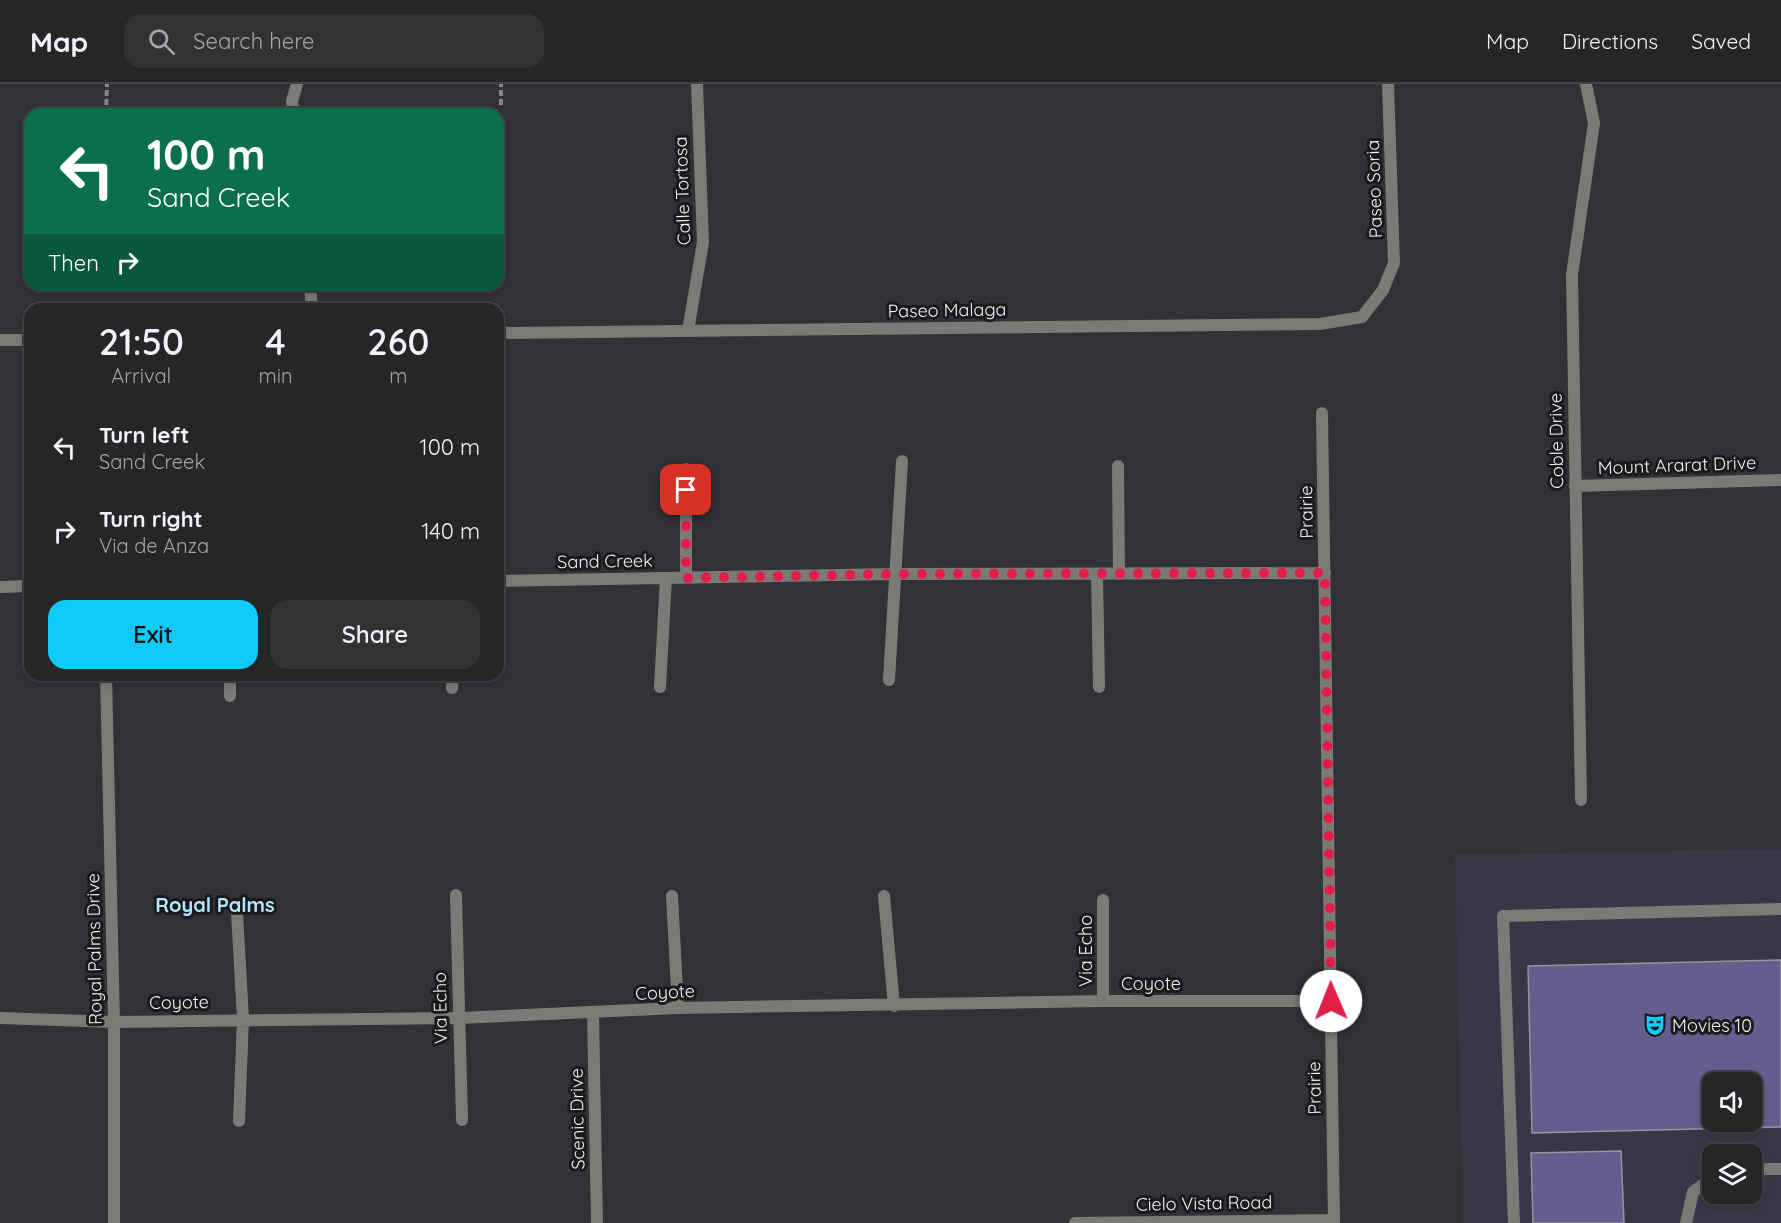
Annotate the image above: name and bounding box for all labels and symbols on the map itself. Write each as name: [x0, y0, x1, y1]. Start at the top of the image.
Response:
street label: Calle Tortosa: [669, 136, 695, 246]
street label: Paseo Soria: [1361, 139, 1387, 239]
street label: Paseo Malaga: [887, 297, 1007, 323]
street label: Coble Drive: [1544, 393, 1568, 489]
street label: Mount Ararat Drive: [1597, 451, 1757, 479]
pin: [660, 464, 711, 515]
street label: Prairie: [1294, 485, 1318, 539]
street label: Sand Creek: [557, 549, 653, 573]
street label: Royal Palms Drive: [81, 873, 107, 1025]
district label: Royal Palms: [155, 892, 275, 917]
street label: Via Echo: [1074, 915, 1097, 987]
position arrow: [1299, 969, 1363, 1033]
street label: Via Echo: [428, 972, 452, 1044]
street label: Coyote: [1121, 972, 1181, 995]
street label: Coyote: [635, 979, 695, 1005]
street label: Coyote: [149, 990, 209, 1014]
theatre icon: Movies 10: [1643, 1013, 1667, 1037]
place label: Movies 10: [1672, 1014, 1752, 1037]
street label: Prairie: [1302, 1061, 1326, 1115]
street label: Scenic Drive: [565, 1068, 589, 1170]
street label: Cielo Vista Road: [1136, 1190, 1272, 1216]

